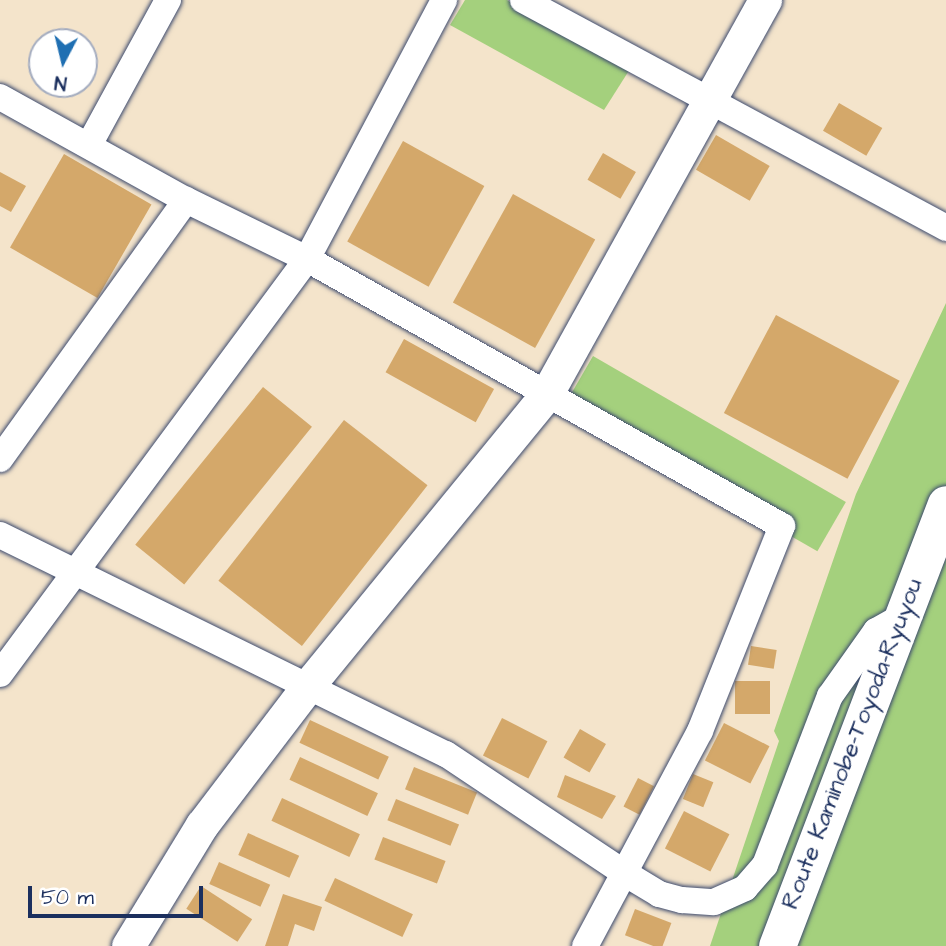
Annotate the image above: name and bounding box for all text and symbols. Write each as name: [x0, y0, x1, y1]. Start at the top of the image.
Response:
north arrow: [28, 28, 98, 98]
text: N: [53, 68, 68, 96]
street label: Route Kaminobe-Toyoda-Ryuyou: [776, 575, 930, 913]
scale bar: [32, 872, 206, 916]
text: 50 m: [41, 883, 94, 912]

